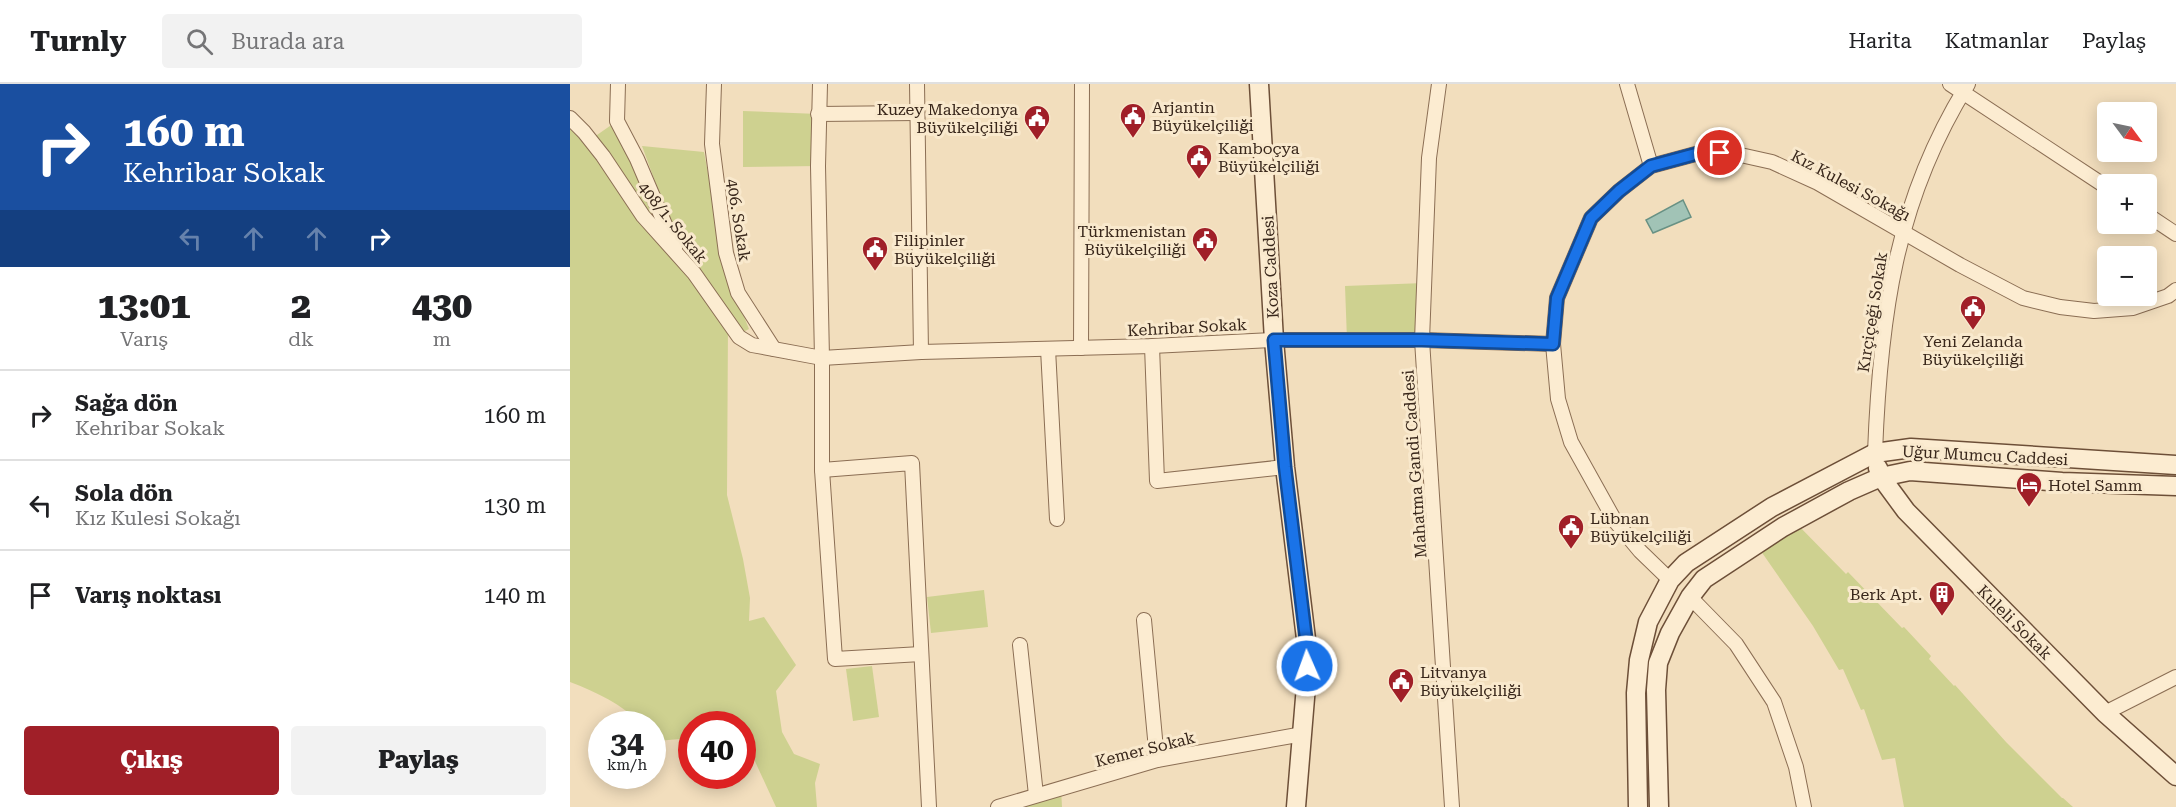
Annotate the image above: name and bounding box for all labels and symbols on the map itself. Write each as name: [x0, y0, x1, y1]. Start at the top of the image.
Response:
place label: Arjantin Büyükelçiliği: [1152, 98, 1254, 135]
place label: Kuzey Makedonya Büyükelçiliği: [877, 100, 1018, 137]
public building icon: Arjantin Büyükelçiliği: [1118, 101, 1148, 139]
north arrow: [2097, 102, 2157, 162]
public building icon: Kuzey Makedonya Büyükelçiliği: [1022, 103, 1052, 141]
pin: [1694, 127, 1745, 178]
place label: Kamboçya Büyükelçiliği: [1218, 139, 1320, 176]
public building icon: Kamboçya Büyükelçiliği: [1184, 142, 1214, 180]
street label: Kız Kulesi Sokağı: [1788, 146, 1914, 225]
street label: 406. Sokak: [723, 177, 754, 263]
street label: 408/1. Sokak: [634, 178, 711, 267]
street label: Koza Caddesi: [1258, 215, 1283, 319]
place label: Türkmenistan Büyükelçiliği: [1077, 222, 1186, 259]
public building icon: Türkmenistan Büyükelçiliği: [1190, 225, 1220, 263]
place label: Filipinler Büyükelçiliği: [894, 231, 996, 268]
public building icon: Filipinler Büyükelçiliği: [860, 234, 890, 272]
street label: Kırçiçeği Sokak: [1854, 251, 1891, 374]
public building icon: Yeni Zelanda Büyükelçiliği: [1958, 293, 1988, 331]
street label: Kehribar Sokak: [1127, 315, 1247, 340]
place label: Yeni Zelanda Büyükelçiliği: [1922, 332, 2024, 369]
street label: Mahatma Gandi Caddesi: [1398, 369, 1431, 559]
street label: Uğur Mumcu Caddesi: [1901, 442, 2069, 469]
hotel icon: Hotel Samm: [2014, 470, 2044, 508]
place label: Hotel Samm: [2048, 476, 2143, 495]
place label: Lübnan Büyükelçiliği: [1590, 509, 1692, 546]
public building icon: Lübnan Büyükelçiliği: [1556, 512, 1586, 550]
building icon: Berk Apt.: [1927, 579, 1957, 617]
street label: Kuleli Sokak: [1974, 581, 2056, 663]
place label: Berk Apt.: [1850, 585, 1922, 604]
position arrow: [1275, 634, 1339, 698]
place label: Litvanya Büyükelçiliği: [1420, 663, 1522, 700]
public building icon: Litvanya Büyükelçiliği: [1386, 666, 1416, 704]
speed limit sign: 40: [678, 711, 756, 789]
street label: Kemer Sokak: [1093, 728, 1197, 771]

